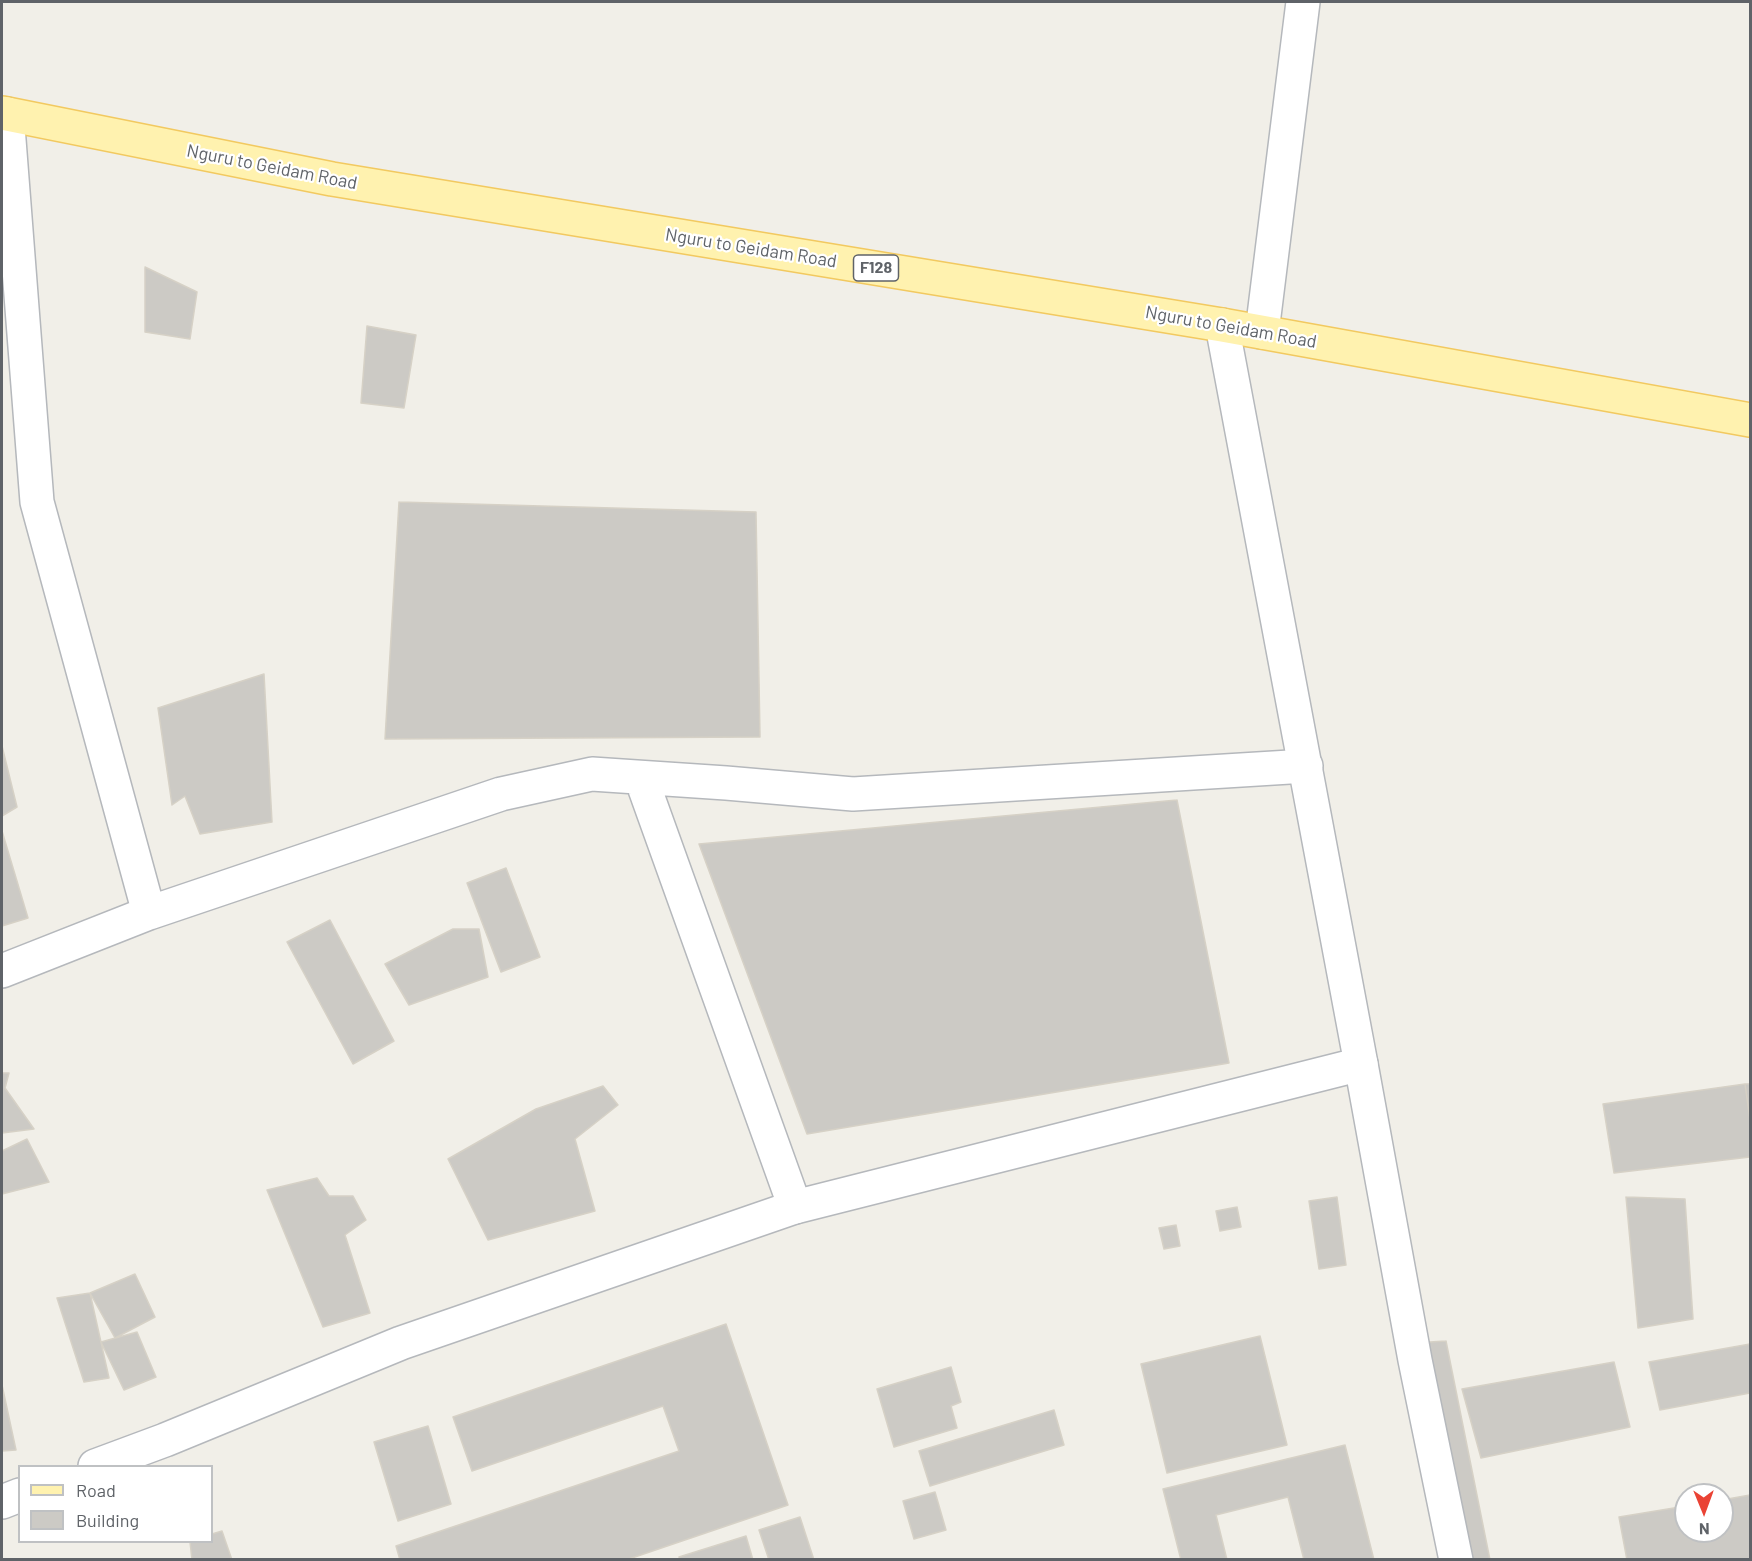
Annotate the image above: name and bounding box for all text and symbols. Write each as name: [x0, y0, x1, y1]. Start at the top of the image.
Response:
street label: Nguru to Geidam Road: [185, 140, 359, 194]
street label: Nguru to Geidam Road: [664, 224, 838, 272]
road number: F128: [854, 255, 898, 281]
street label: Nguru to Geidam Road: [1144, 301, 1318, 353]
legend: [18, 1465, 213, 1543]
text: Road: [76, 1479, 116, 1501]
north arrow: [1674, 1483, 1734, 1543]
text: Building: [76, 1509, 139, 1531]
text: N: [1699, 1520, 1710, 1539]

